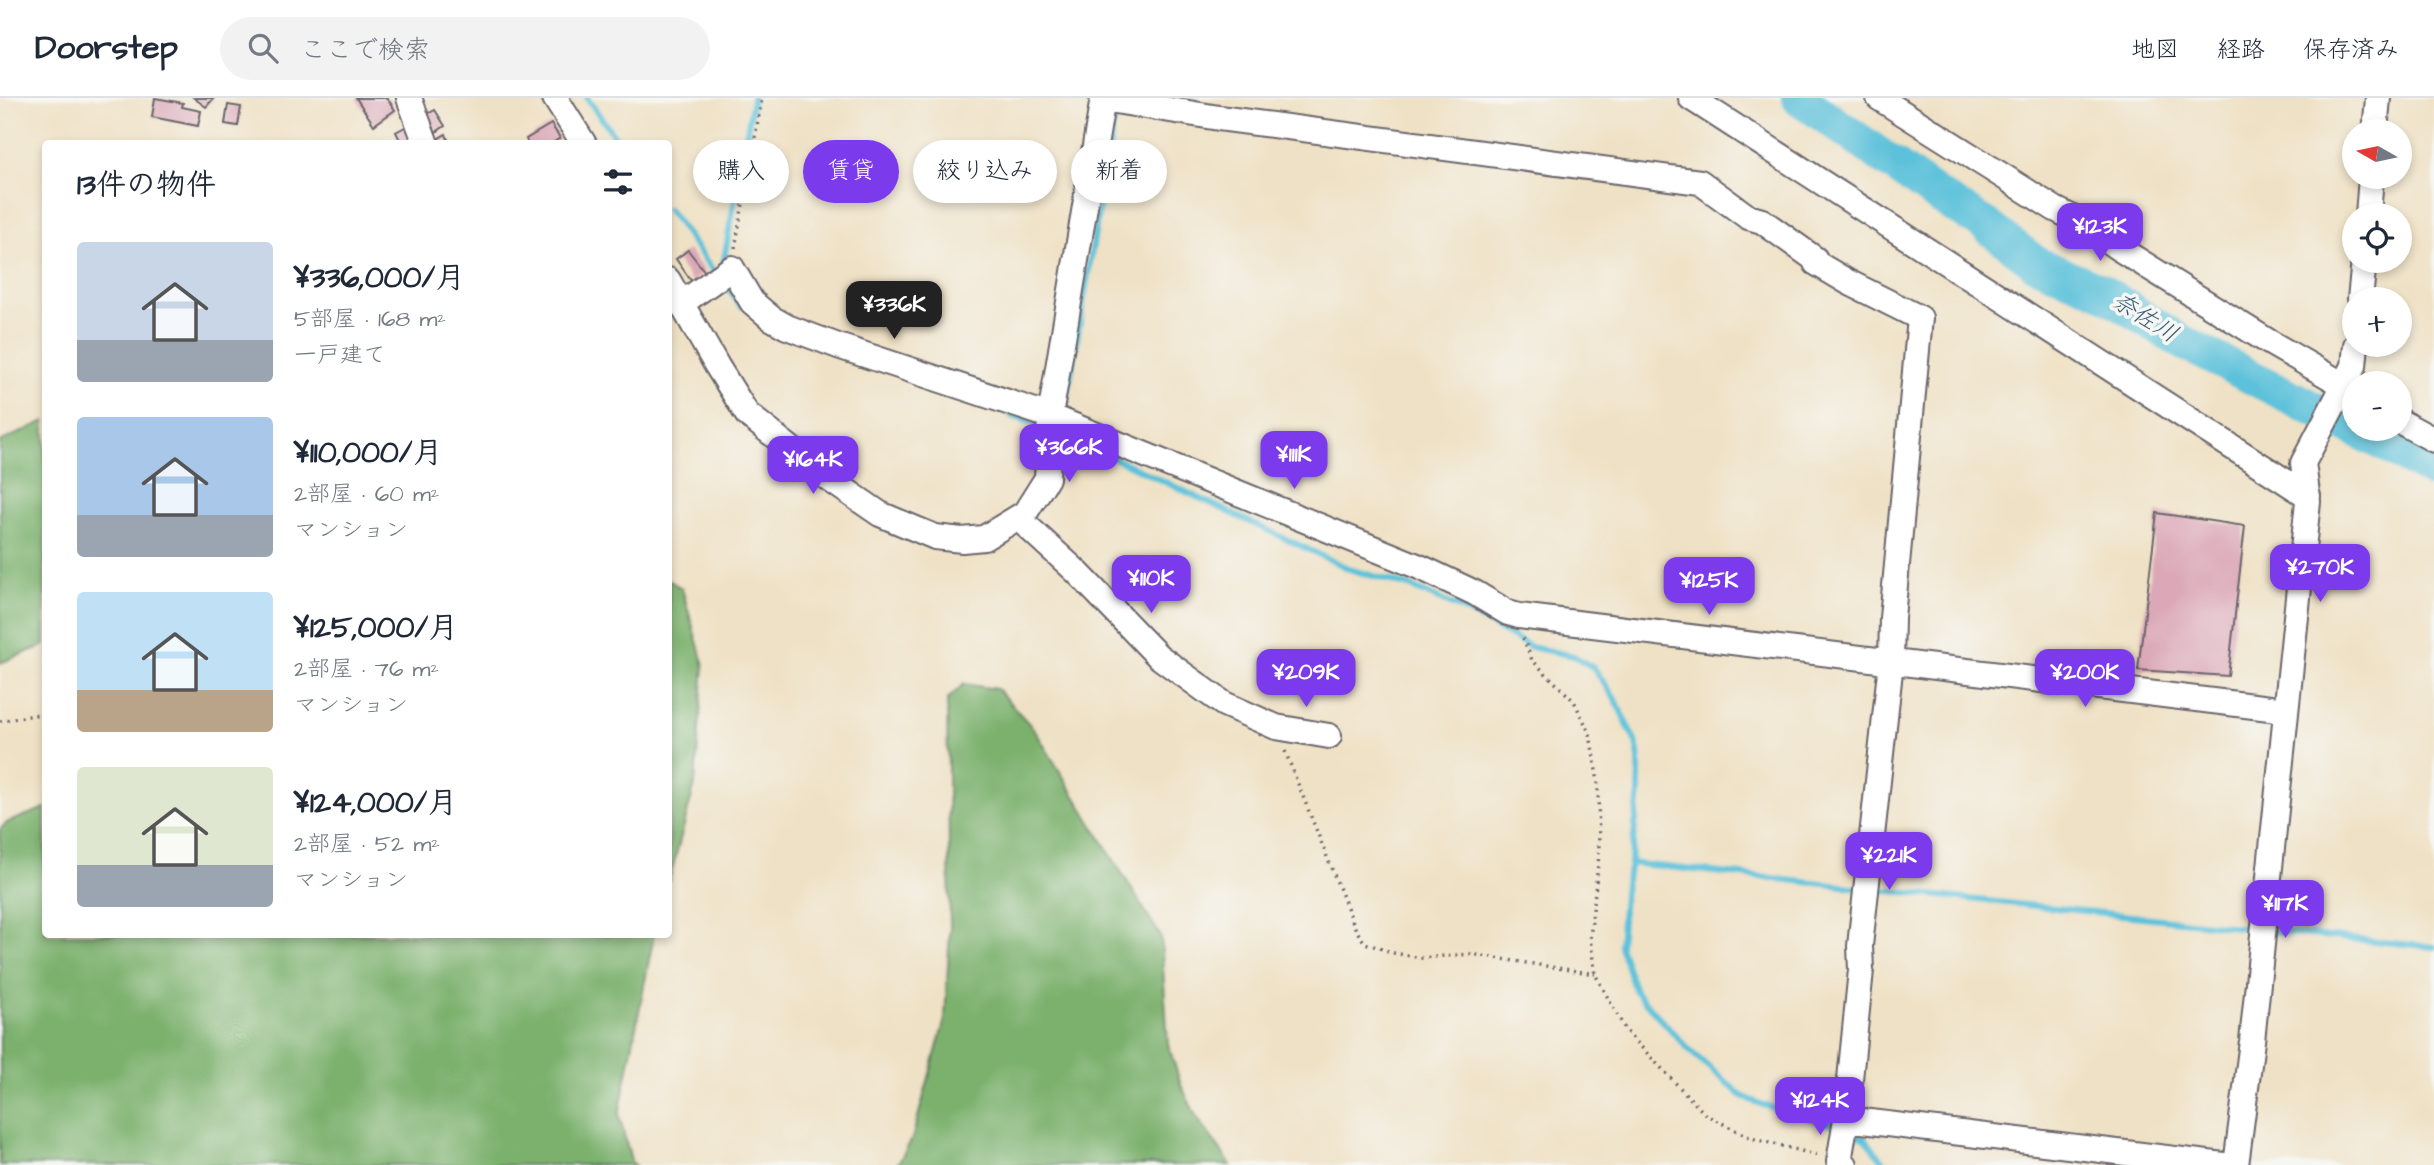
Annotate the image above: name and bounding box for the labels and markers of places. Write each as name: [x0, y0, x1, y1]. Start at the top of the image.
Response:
pin: ¥123K: [2051, 204, 2149, 263]
pin: ¥336K: [845, 282, 943, 341]
pin: ¥366K: [1020, 424, 1118, 484]
pin: ¥111K: [1245, 432, 1343, 491]
pin: ¥164K: [764, 436, 862, 496]
pin: ¥270K: [2271, 545, 2369, 604]
pin: ¥110K: [1102, 556, 1200, 615]
pin: ¥125K: [1660, 558, 1758, 617]
pin: ¥209K: [1257, 650, 1355, 709]
pin: ¥200K: [2036, 650, 2134, 709]
pin: ¥221K: [1840, 832, 1938, 892]
pin: ¥117K: [2236, 880, 2334, 940]
pin: ¥124K: [1771, 1077, 1869, 1137]

